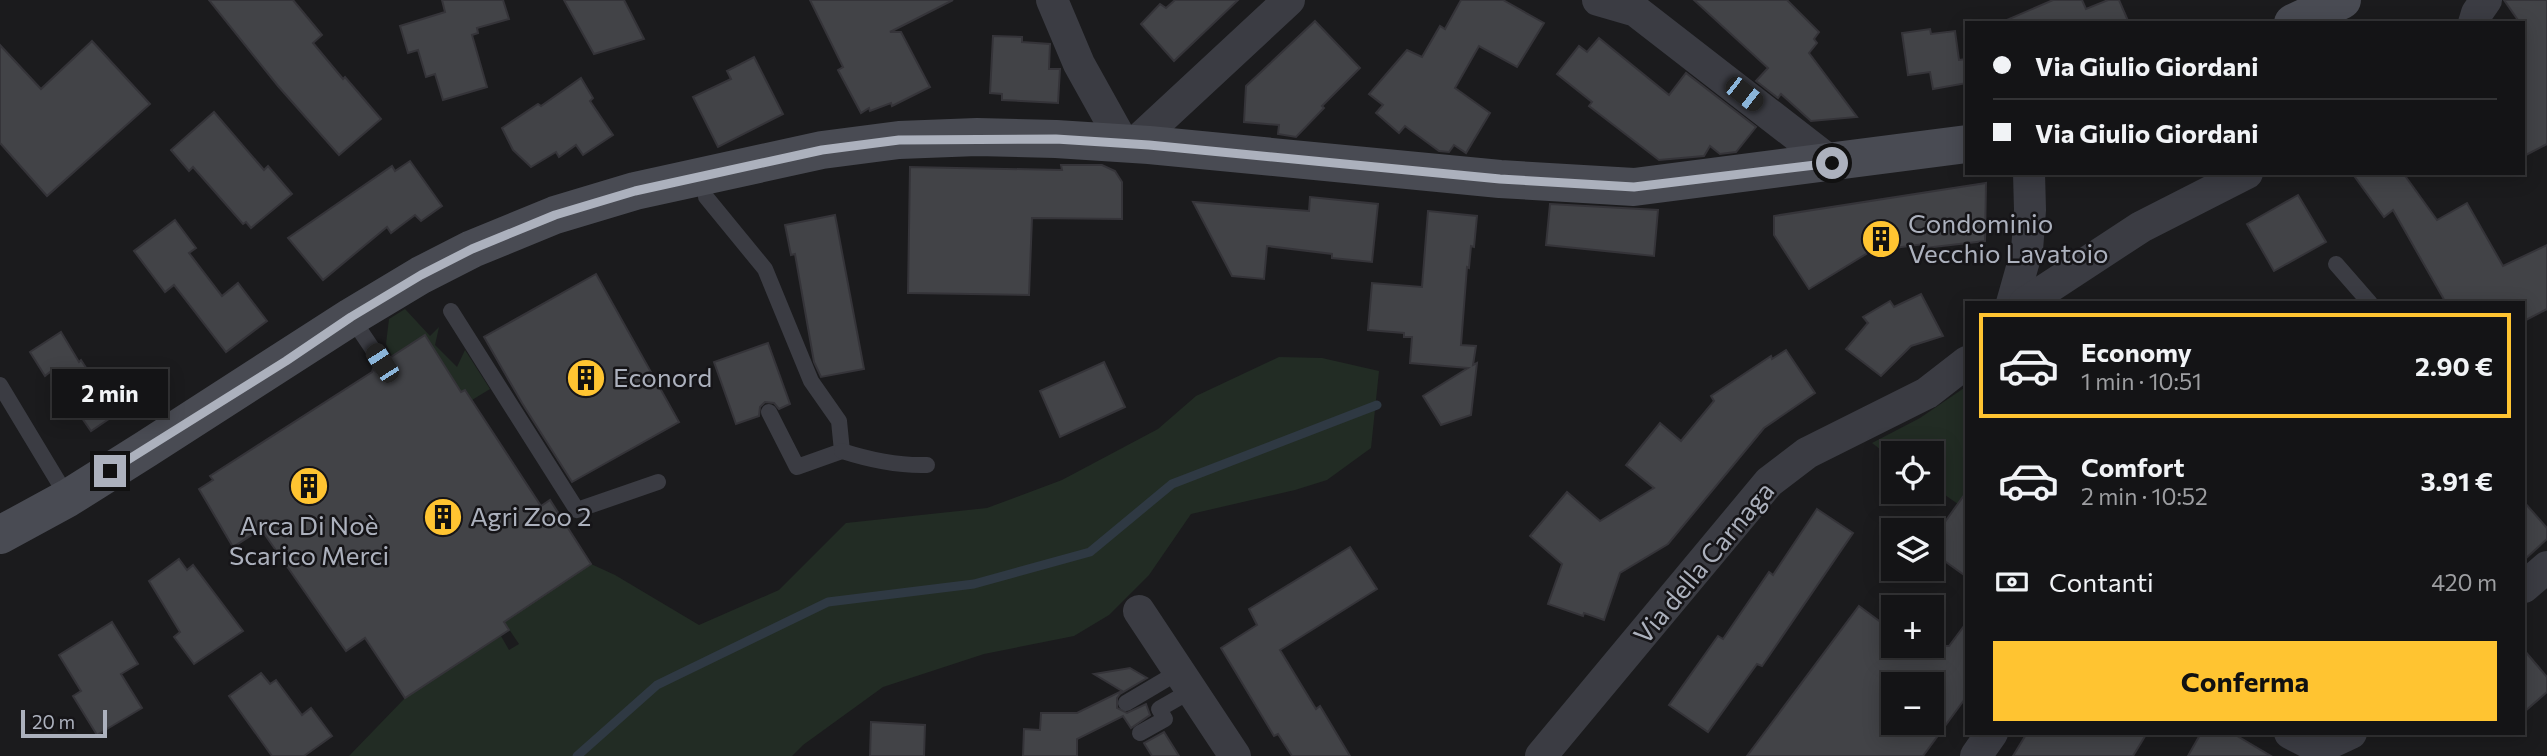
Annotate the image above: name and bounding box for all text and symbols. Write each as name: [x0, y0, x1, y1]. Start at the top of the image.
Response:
text: Via Giulio Giordani: [2035, 50, 2259, 81]
car: [1721, 73, 1768, 115]
text: Via Giulio Giordani: [2035, 117, 2259, 148]
route start: [1816, 147, 1848, 179]
place label: Condominio Vecchio Lavatoio: [1908, 207, 2109, 268]
building icon: Condominio Vecchio Lavatoio: [1860, 218, 1902, 260]
icon: car: [1997, 334, 2060, 397]
text: Economy: [2081, 336, 2192, 367]
car: [362, 340, 403, 386]
text: 2.90 €: [2415, 350, 2493, 381]
building icon: Econord: [565, 357, 607, 399]
place label: Econord: [613, 361, 712, 392]
text: 1 min · 10:51: [2081, 367, 2202, 395]
callout: 2 min: [52, 370, 168, 419]
text: 2 min: [81, 379, 139, 407]
map controls: [1881, 441, 1944, 735]
button: locate: [1881, 441, 1944, 504]
icon: car: [1997, 449, 2060, 512]
text: Comfort: [2081, 451, 2184, 482]
route end: [94, 455, 126, 487]
building icon: Arca Di Noè Scarico Merci: [288, 465, 330, 507]
text: 3.91 €: [2421, 465, 2493, 496]
street label: Via della Carnaga: [1626, 475, 1779, 649]
text: 2 min · 10:52: [2081, 482, 2208, 510]
building icon: Agri Zoo 2: [422, 496, 464, 538]
place label: Agri Zoo 2: [470, 500, 591, 531]
place label: Arca Di Noè Scarico Merci: [229, 509, 389, 570]
button: layers: [1881, 518, 1944, 581]
icon: cash: [1993, 563, 2031, 601]
text: Contanti: [2049, 566, 2154, 597]
text: 420 m: [2431, 568, 2497, 596]
button: +: [1881, 595, 1944, 658]
button: Conferma: [1993, 641, 2497, 721]
button: −: [1881, 672, 1944, 735]
scale bar: [21, 707, 107, 739]
text: 20 m: [32, 710, 75, 733]

